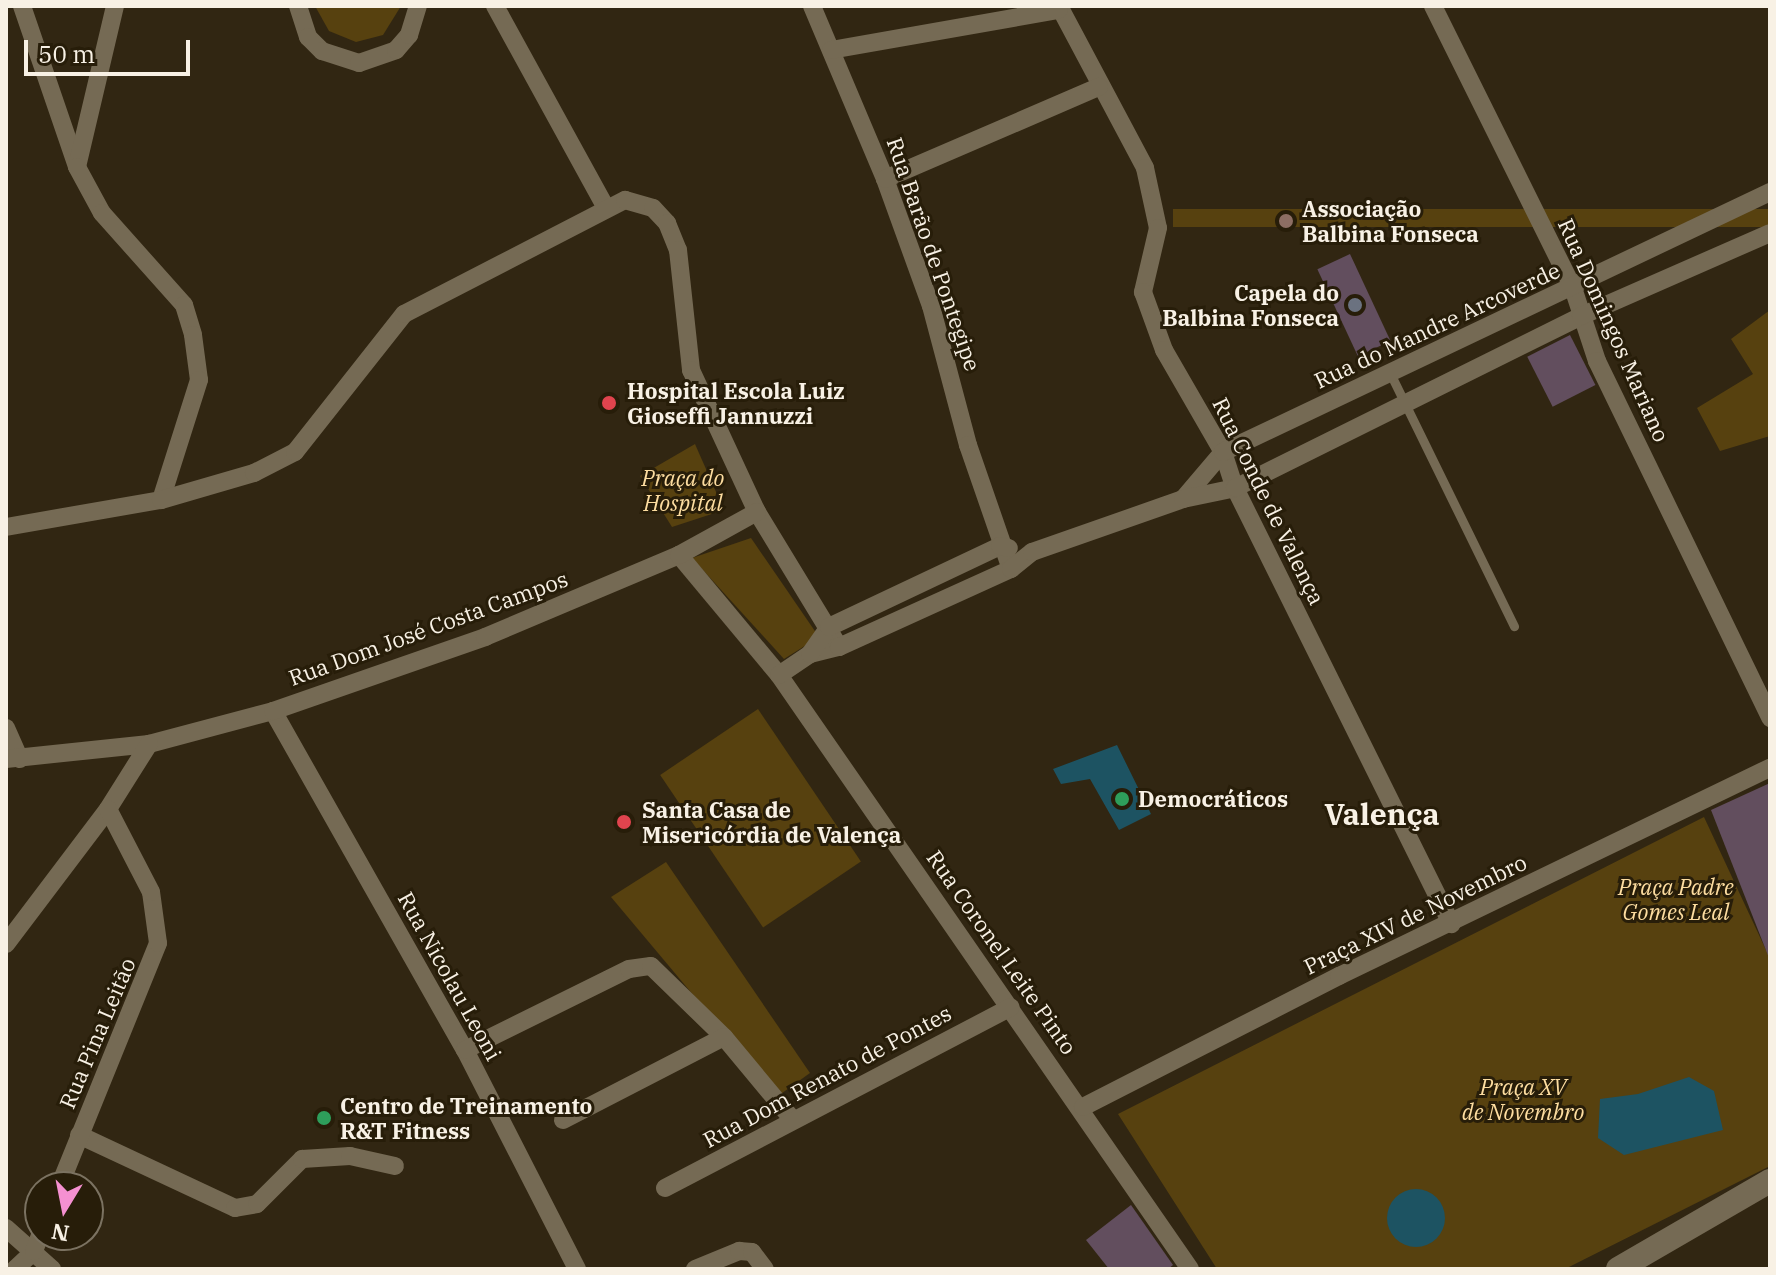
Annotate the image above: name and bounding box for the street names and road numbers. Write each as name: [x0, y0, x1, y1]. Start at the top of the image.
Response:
street label: Rua Barão de Pontegipe: [882, 134, 986, 374]
street label: Rua Domingos Mariano: [1553, 214, 1675, 446]
street label: Rua do Mandre Arcoverde: [1310, 256, 1564, 394]
street label: Rua Conde de Valença: [1207, 393, 1331, 609]
street label: Rua Dom José Costa Campos: [285, 565, 571, 691]
street label: Rua Coronel Leite Pinto: [922, 845, 1082, 1059]
street label: Praça XIV de Novembro: [1299, 848, 1531, 980]
street label: Rua Nicolau Leoni: [393, 887, 507, 1065]
street label: Rua Pina Leitão: [53, 954, 141, 1112]
street label: Rua Dom Renato de Pontes: [698, 999, 956, 1153]

